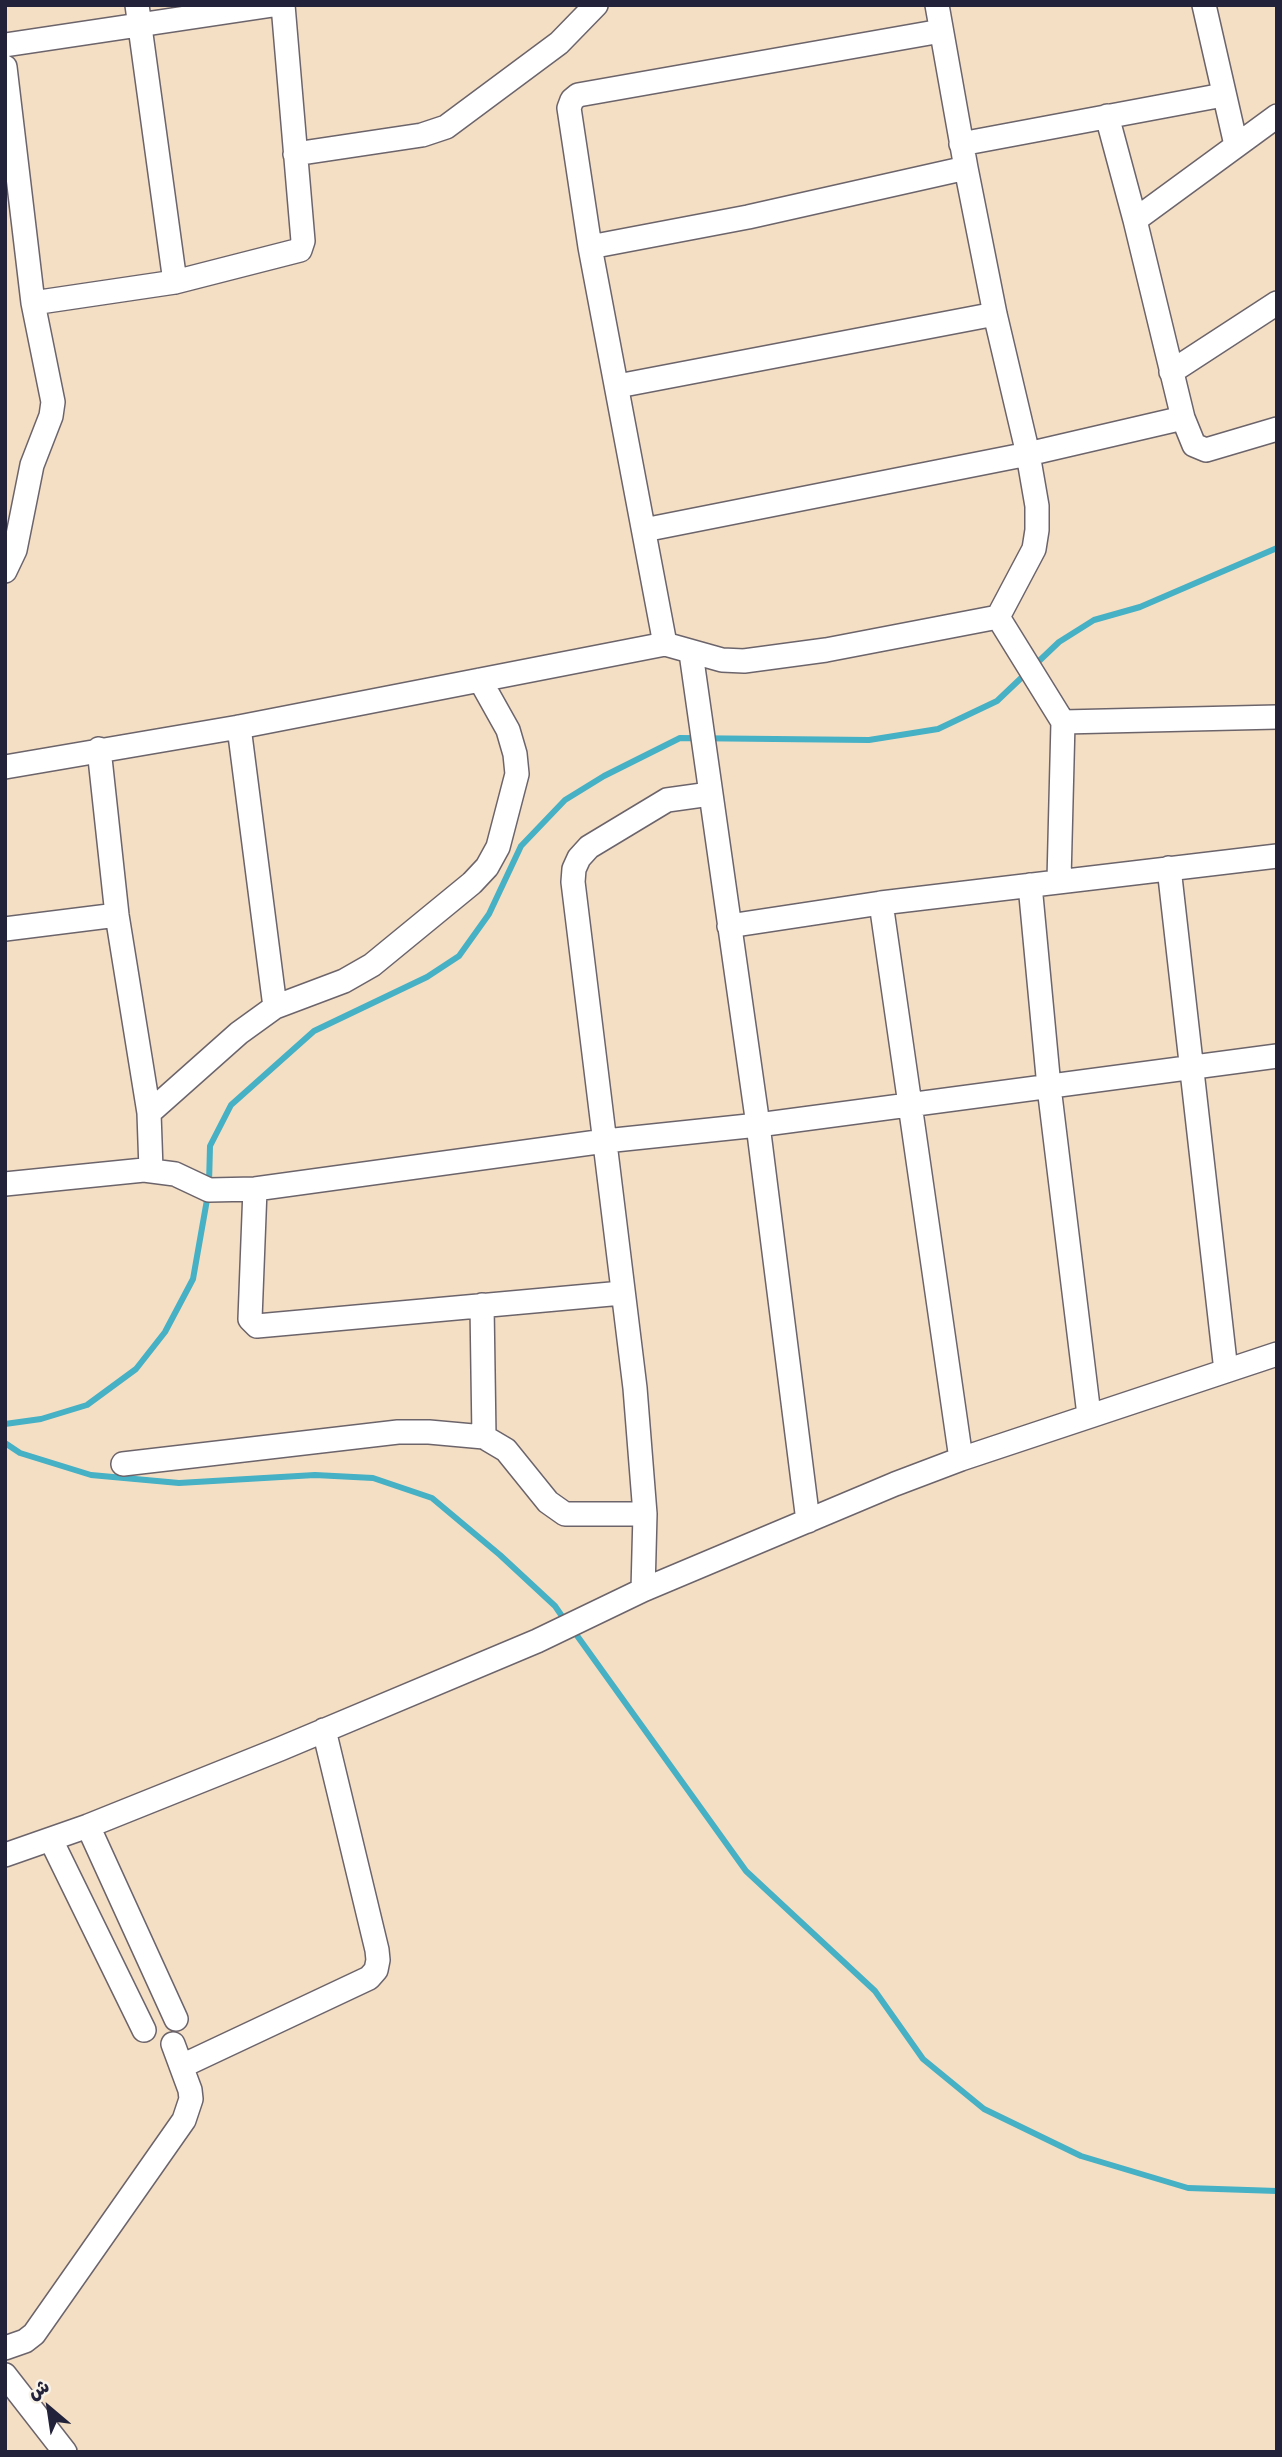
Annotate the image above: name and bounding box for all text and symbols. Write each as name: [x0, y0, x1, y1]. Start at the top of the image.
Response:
north arrow: [14, 2373, 84, 2443]
text: ش: [24, 2374, 53, 2404]

